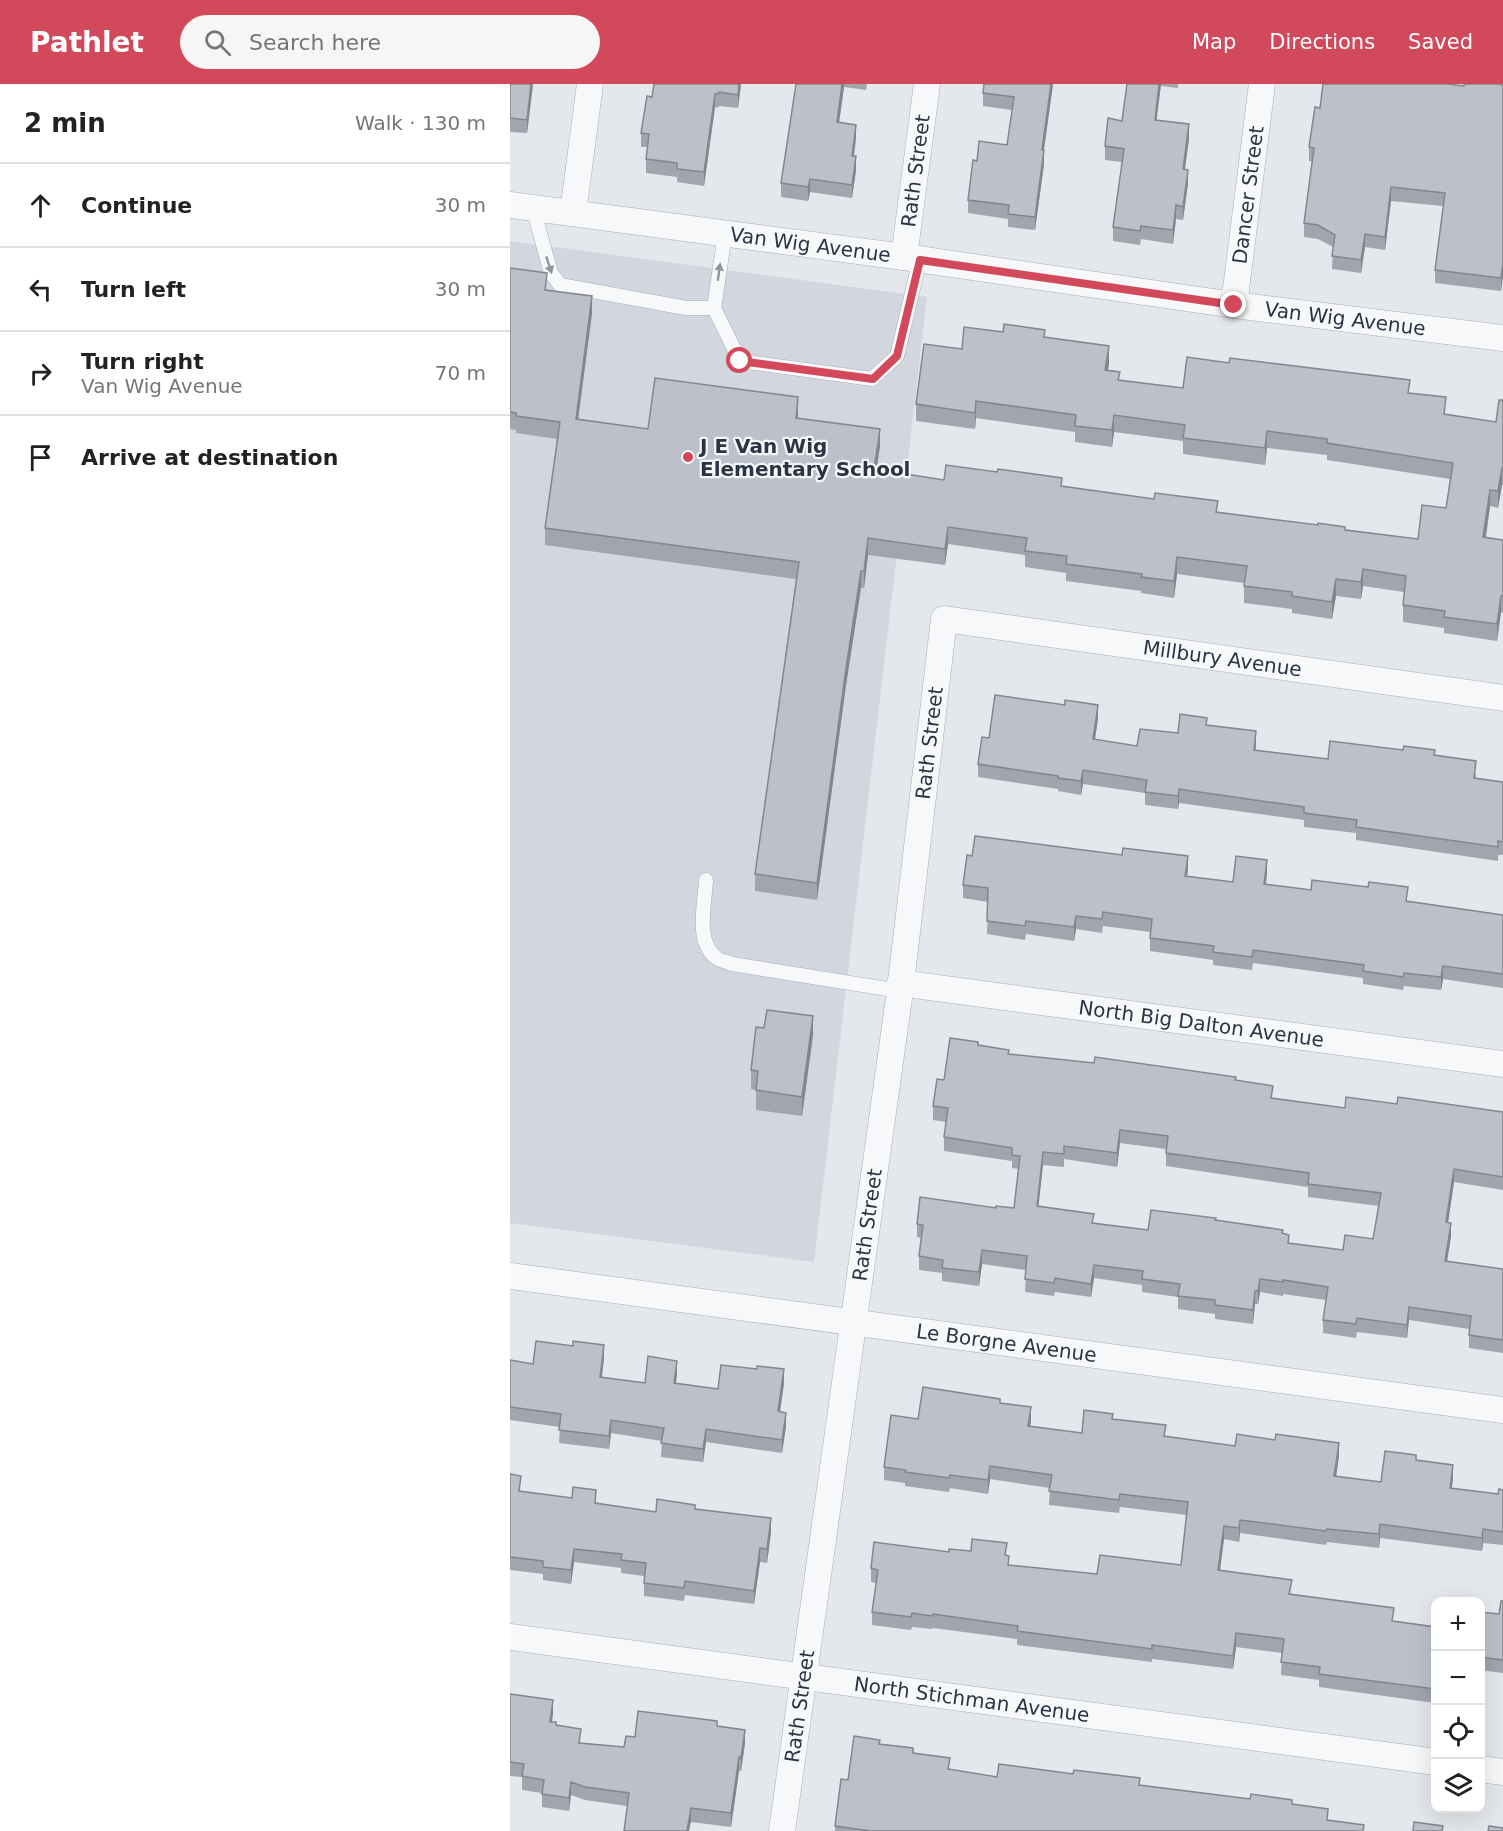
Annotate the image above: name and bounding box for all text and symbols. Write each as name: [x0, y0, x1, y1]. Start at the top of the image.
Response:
search box: [180, 15, 600, 69]
text: Pathlet: [30, 26, 144, 59]
icon: search: [201, 26, 234, 59]
text: Search here: [249, 30, 381, 55]
text: Map: [1192, 30, 1236, 54]
text: Directions: [1269, 30, 1375, 54]
text: Saved: [1408, 30, 1473, 54]
text: 2 min: [24, 108, 106, 138]
text: Walk · 130 m: [355, 111, 486, 135]
street label: Rath Street: [896, 113, 935, 229]
street label: Dancer Street: [1227, 124, 1269, 265]
icon: ahead: [24, 189, 57, 222]
text: Continue: [81, 193, 192, 218]
text: 30 m: [435, 193, 486, 217]
street label: Van Wig Avenue: [729, 222, 892, 267]
one-way arrow: [545, 256, 555, 274]
one-way arrow: [715, 262, 724, 281]
icon: left: [24, 273, 57, 306]
text: Turn left: [81, 277, 186, 302]
text: 30 m: [435, 277, 486, 301]
route end: [1220, 291, 1246, 317]
street label: Van Wig Avenue: [1264, 297, 1427, 340]
route start: [726, 347, 752, 373]
text: Turn right: [81, 349, 204, 374]
icon: right: [24, 357, 57, 390]
text: 70 m: [435, 361, 486, 385]
text: Van Wig Avenue: [81, 374, 243, 398]
place label: J E Van Wig Elementary School: [698, 434, 910, 481]
icon: arrive: [24, 441, 57, 474]
text: Arrive at destination: [81, 445, 338, 470]
marker: J E Van Wig Elementary School: [681, 450, 695, 464]
street label: Millbury Avenue: [1141, 635, 1303, 681]
street label: Rath Street: [911, 685, 948, 801]
street label: North Big Dalton Avenue: [1077, 995, 1326, 1052]
street label: Rath Street: [847, 1167, 887, 1283]
street label: Le Borgne Avenue: [915, 1319, 1098, 1367]
map controls: [1431, 1597, 1485, 1813]
button: +: [1431, 1597, 1485, 1651]
street label: Rath Street: [780, 1648, 819, 1764]
button: −: [1431, 1651, 1485, 1705]
street label: North Stichman Avenue: [853, 1672, 1091, 1727]
button: locate: [1431, 1705, 1485, 1759]
button: layers: [1431, 1759, 1485, 1813]

